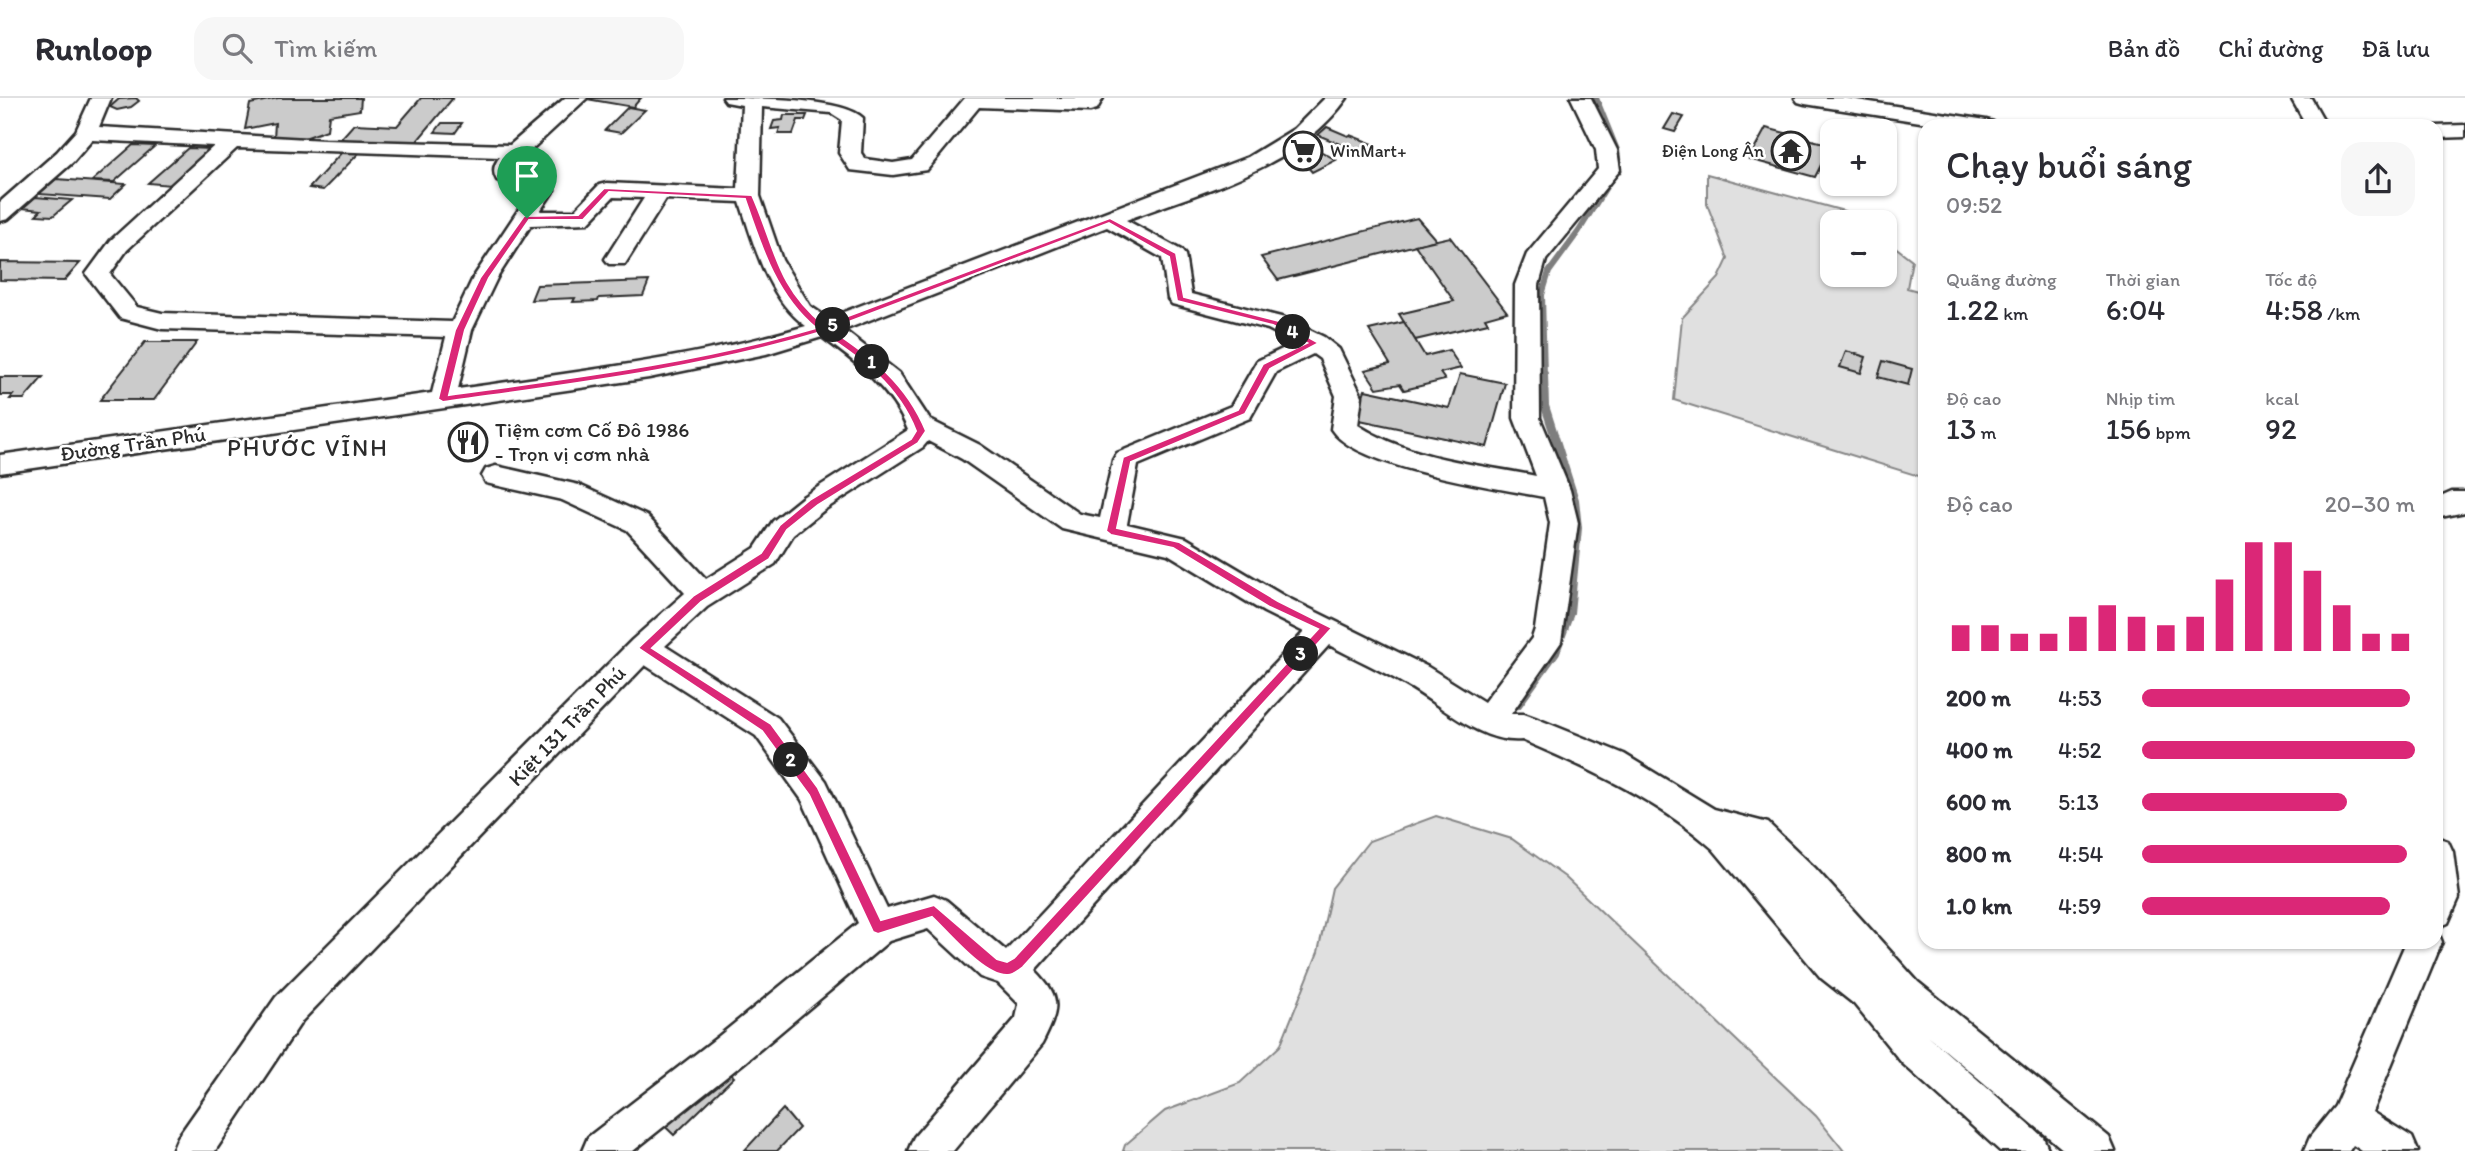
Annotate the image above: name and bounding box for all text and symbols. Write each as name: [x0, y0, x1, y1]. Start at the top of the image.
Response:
search box: [194, 17, 684, 80]
text: Runloop: [35, 29, 152, 68]
icon: search: [218, 29, 256, 67]
text: Tìm kiếm: [274, 32, 377, 64]
text: Bản đồ: [2108, 34, 2180, 63]
text: Chỉ đường: [2218, 34, 2324, 63]
text: Đã lưu: [2362, 34, 2430, 63]
map controls: [1820, 119, 1897, 287]
button: +: [1820, 119, 1897, 196]
supermarket icon: WinMart+: [1282, 130, 1324, 172]
temple icon: Điện Long Ân: [1770, 130, 1812, 172]
place label: WinMart+: [1330, 140, 1407, 162]
place label: Điện Long Ân: [1661, 140, 1764, 162]
text: Chạy buổi sáng: [1946, 142, 2192, 188]
button: share: [2341, 142, 2415, 216]
pin: [497, 146, 557, 218]
icon: arrive: [508, 157, 546, 195]
text: 09:52: [1946, 191, 2002, 219]
button: −: [1820, 210, 1897, 287]
text: Quãng đường: [1946, 268, 2057, 291]
text: Thời gian: [2106, 268, 2180, 291]
text: Tốc độ: [2265, 268, 2317, 291]
text: 1.22: [1946, 291, 1999, 328]
text: 6:04: [2106, 291, 2165, 328]
text: 4:58: [2265, 291, 2323, 328]
text: km: [1999, 302, 2028, 325]
text: /km: [2323, 302, 2360, 325]
pin: 5: [816, 308, 850, 342]
text: 5: [828, 313, 837, 336]
pin: 4: [1276, 314, 1310, 350]
text: 4: [1287, 320, 1298, 343]
pin: 1: [854, 344, 890, 380]
text: 1: [867, 350, 876, 373]
text: Độ cao: [1946, 387, 2001, 410]
text: Nhịp tim: [2106, 387, 2175, 410]
text: kcal: [2265, 387, 2299, 410]
text: 13: [1946, 410, 1976, 447]
text: 156: [2106, 410, 2151, 447]
text: 92: [2265, 410, 2297, 447]
place label: Tiệm cơm Cố Đô 1986 - Trọn vị cơm nhà: [495, 417, 689, 466]
street label: Đường Trần Phú: [59, 421, 208, 466]
restaurant icon: Tiệm cơm Cố Đô 1986 - Trọn vị cơm nhà: [447, 421, 489, 463]
text: m: [1976, 421, 1997, 444]
text: bpm: [2151, 421, 2191, 444]
district label: PHƯỚC VĨNH: [227, 433, 389, 462]
text: Độ cao: [1946, 490, 2013, 518]
text: 20–30 m: [2325, 490, 2415, 518]
pin: 3: [1284, 636, 1318, 672]
text: 3: [1295, 642, 1306, 665]
street label: Kiệt 131 Trần Phú: [503, 660, 631, 791]
text: 200 m: [1946, 684, 2011, 712]
text: 4:53: [2058, 684, 2102, 712]
text: 400 m: [1946, 736, 2013, 764]
text: 4:52: [2058, 736, 2102, 764]
pin: 2: [774, 742, 808, 778]
text: 2: [786, 748, 796, 771]
text: 600 m: [1946, 788, 2011, 816]
text: 5:13: [2058, 788, 2099, 816]
text: 800 m: [1946, 840, 2011, 868]
text: 4:54: [2058, 840, 2103, 868]
text: 1.0 km: [1946, 892, 2012, 920]
text: 4:59: [2058, 892, 2102, 920]

